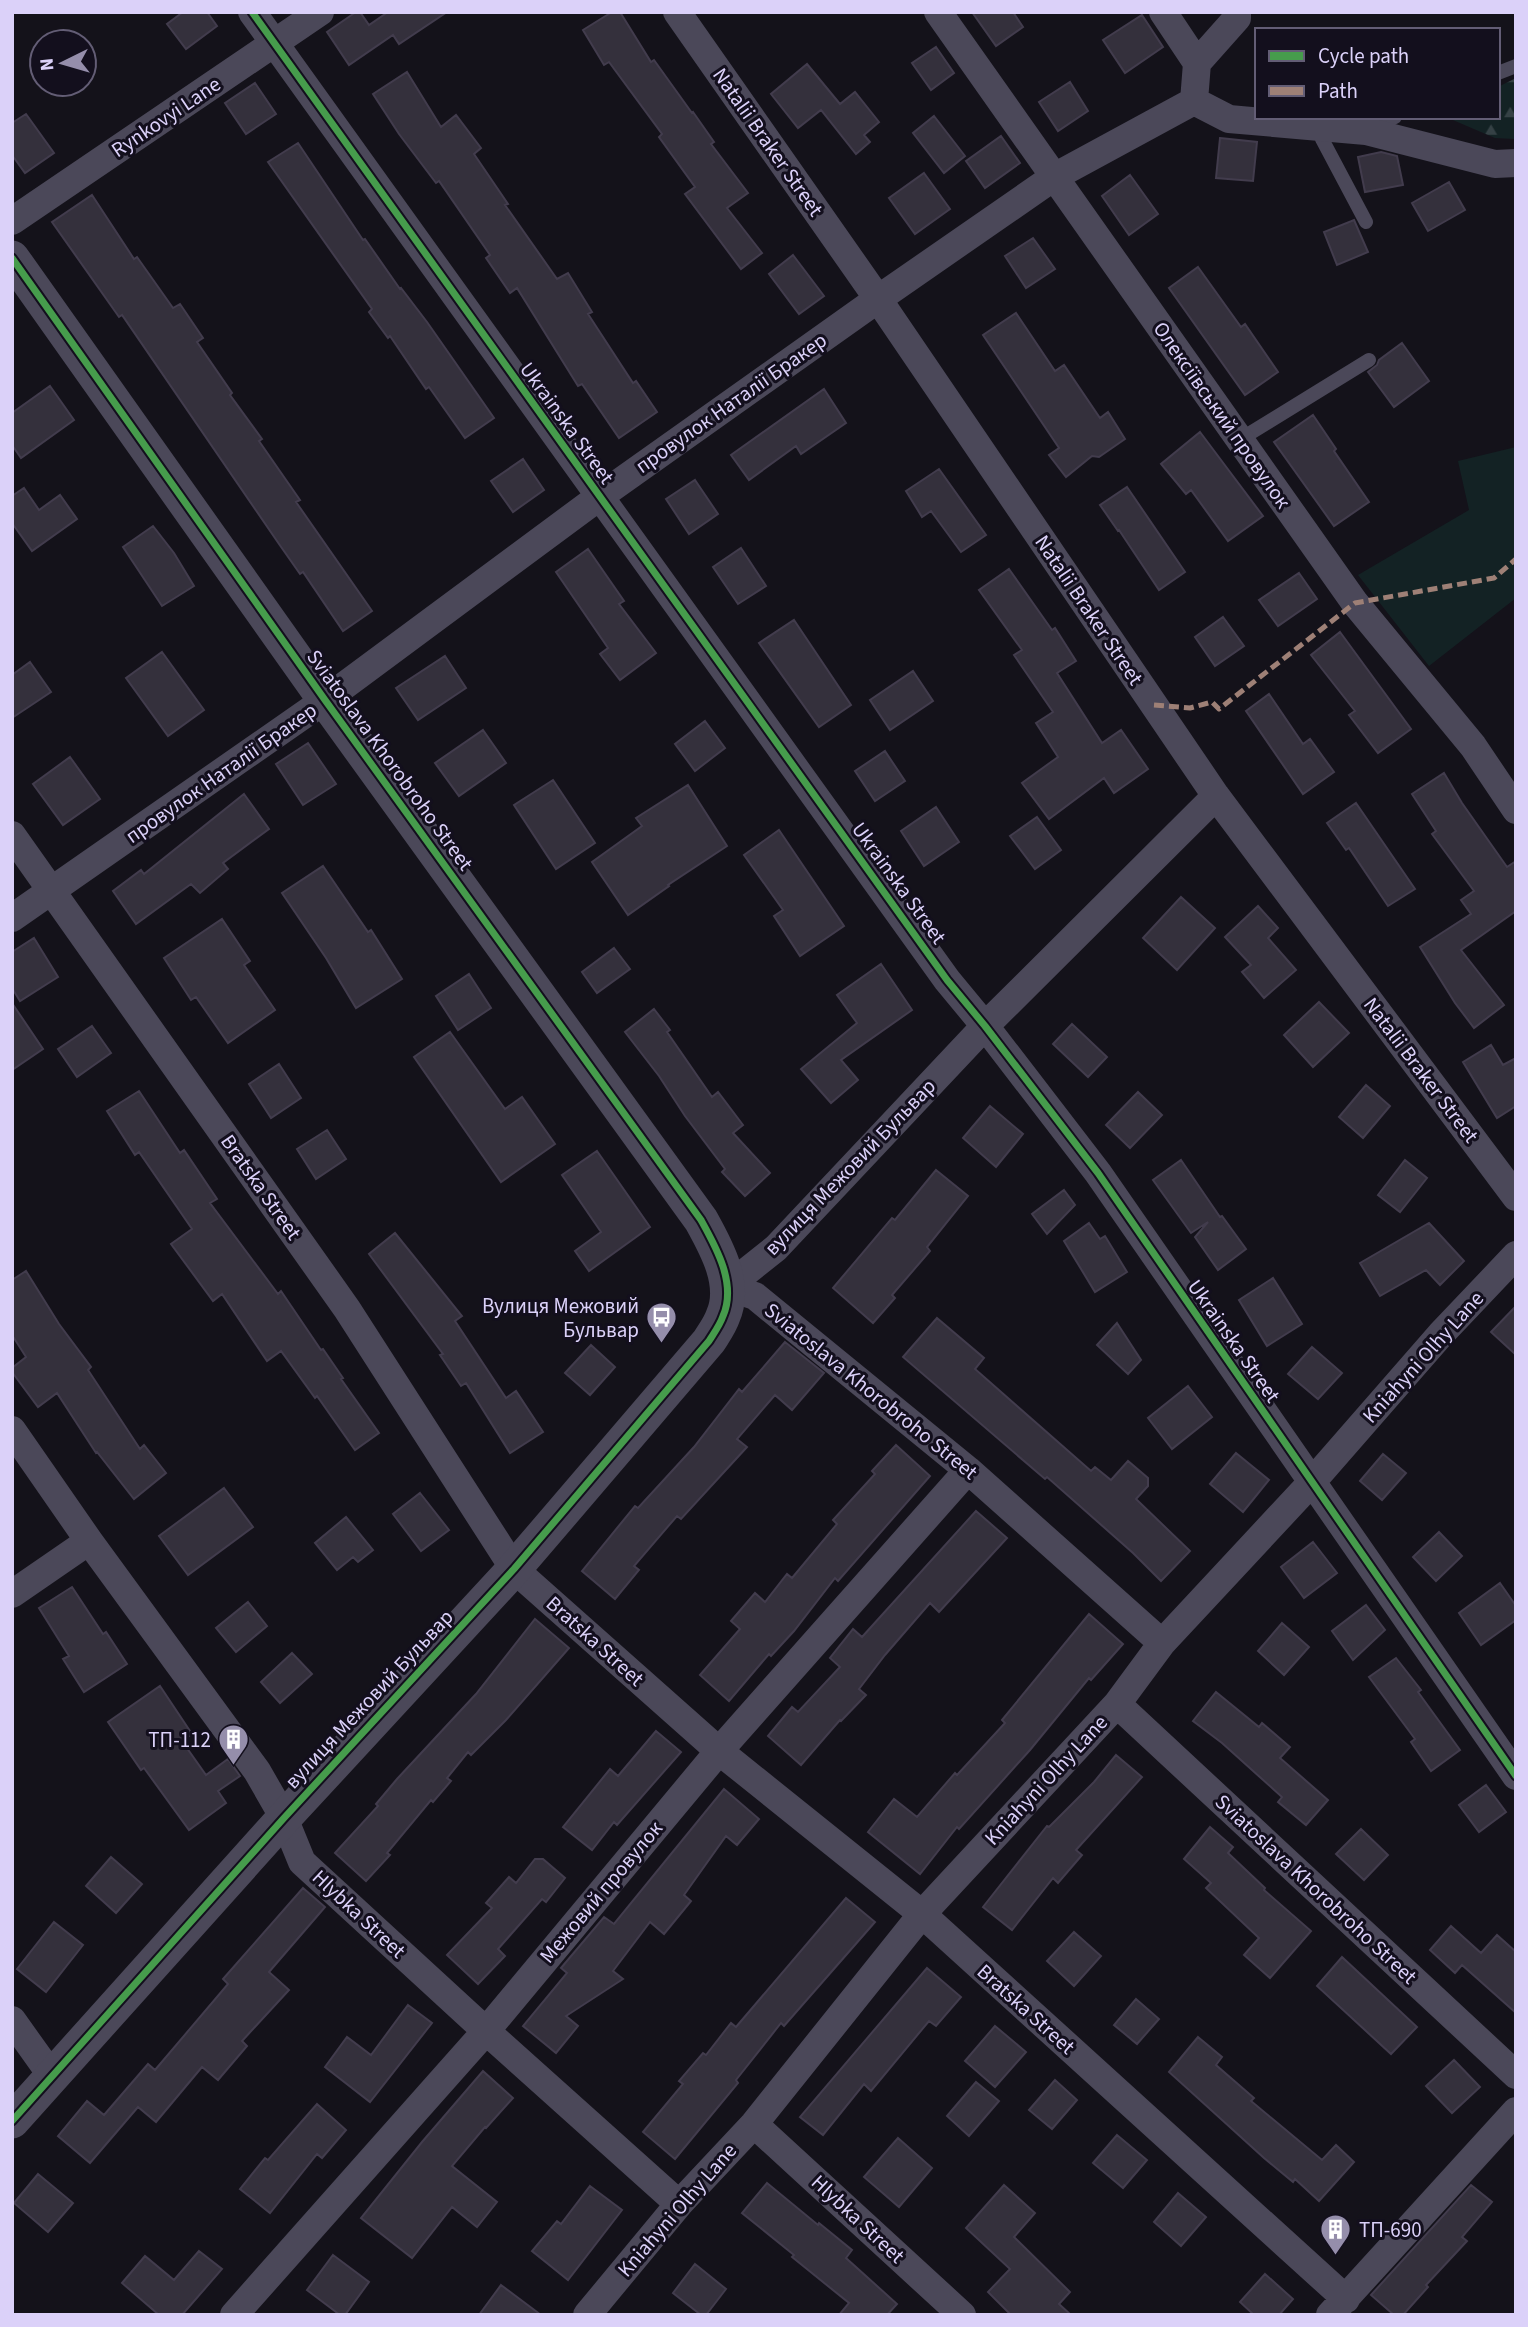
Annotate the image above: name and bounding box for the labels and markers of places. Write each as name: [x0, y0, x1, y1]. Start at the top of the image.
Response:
place label: Вулиця Межовий Бульвар: [482, 1291, 639, 1345]
bus stop icon: Вулиця Межовий Бульвар: [645, 1301, 679, 1345]
building icon: ТП-112: [217, 1723, 251, 1767]
place label: ТП-112: [148, 1725, 211, 1755]
building icon: ТП-690: [1319, 2213, 1353, 2257]
place label: ТП-690: [1359, 2215, 1422, 2245]

